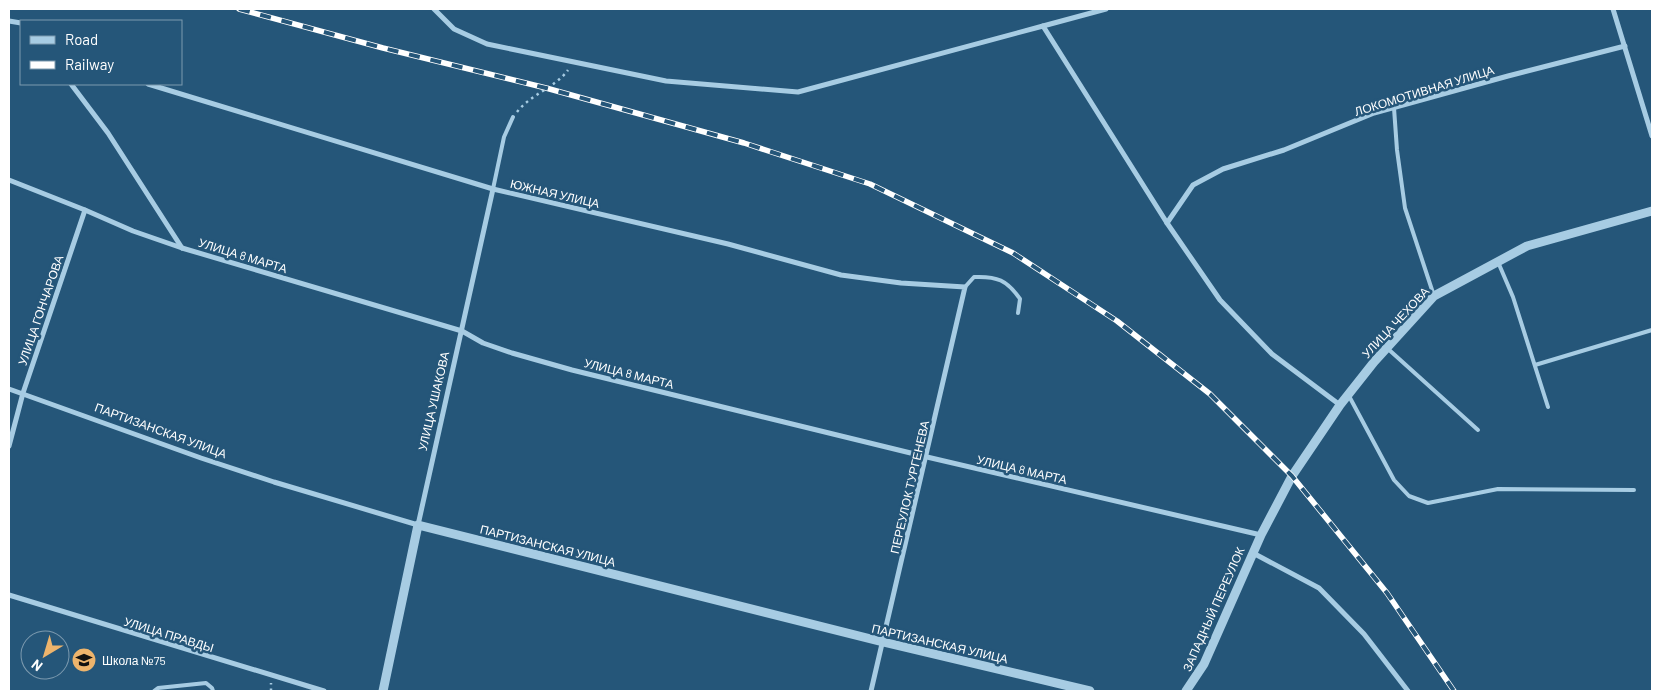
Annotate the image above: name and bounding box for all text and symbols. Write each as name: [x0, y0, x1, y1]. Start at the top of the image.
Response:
legend: [20, 20, 182, 85]
text: Road: [65, 30, 98, 48]
text: Railway: [65, 55, 114, 73]
street label: ЛОКОМОТИВНАЯ УЛИЦА: [1353, 62, 1496, 119]
street label: ЮЖНАЯ УЛИЦА: [509, 176, 601, 211]
street label: УЛИЦА 8 МАРТА: [197, 235, 289, 276]
street label: УЛИЦА ГОНЧАРОВА: [15, 253, 66, 367]
street label: УЛИЦА ЧЕХОВА: [1359, 284, 1432, 361]
street label: УЛИЦА УШАКОВА: [415, 350, 452, 452]
street label: УЛИЦА 8 МАРТА: [582, 355, 675, 392]
street label: ПАРТИЗАНСКАЯ УЛИЦА: [93, 400, 229, 461]
street label: ПЕРЕУЛОК ТУРГЕНЕВА: [887, 419, 931, 555]
street label: УЛИЦА 8 МАРТА: [975, 452, 1068, 487]
street label: ПАРТИЗАНСКАЯ УЛИЦА: [478, 521, 617, 570]
street label: ЗАПАДНЫЙ ПЕРЕУЛОК: [1179, 545, 1248, 674]
street label: УЛИЦА ПРАВДЫ: [122, 614, 216, 655]
street label: ПАРТИЗАНСКАЯ УЛИЦА: [870, 621, 1009, 666]
north arrow: [20, 630, 70, 680]
school or university icon: Школа №75: [71, 647, 97, 673]
place label: Школа №75: [102, 653, 166, 667]
text: N: [28, 656, 46, 675]

